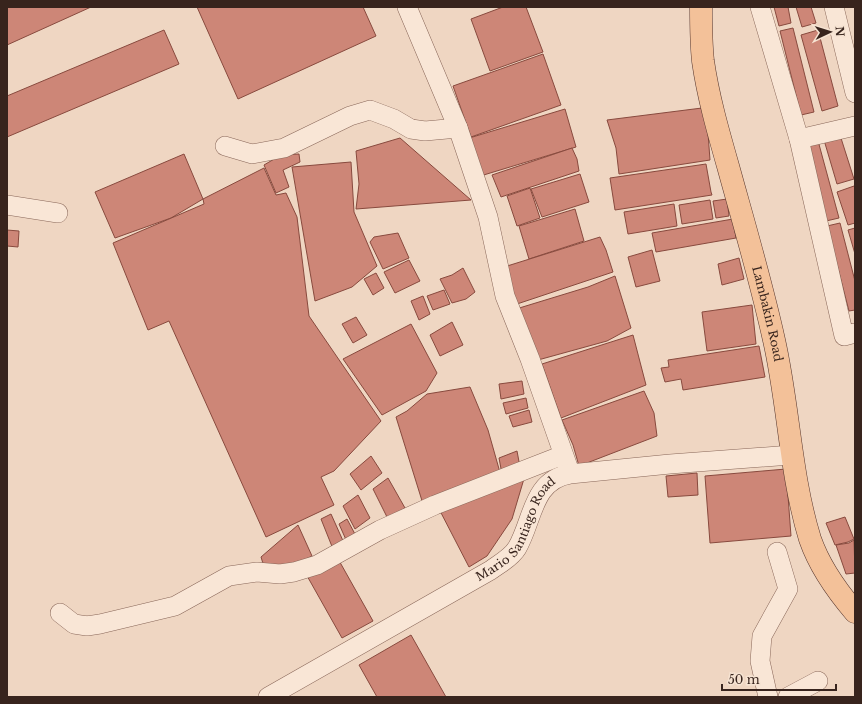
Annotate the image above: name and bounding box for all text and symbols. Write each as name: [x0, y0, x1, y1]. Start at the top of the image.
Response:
north arrow: [810, 12, 850, 52]
text: N: [833, 26, 847, 38]
street label: Lambakin Road: [749, 264, 786, 363]
street label: Mario Santiago Road: [473, 473, 558, 584]
scale bar: [722, 666, 836, 692]
text: 50 m: [728, 672, 760, 687]

